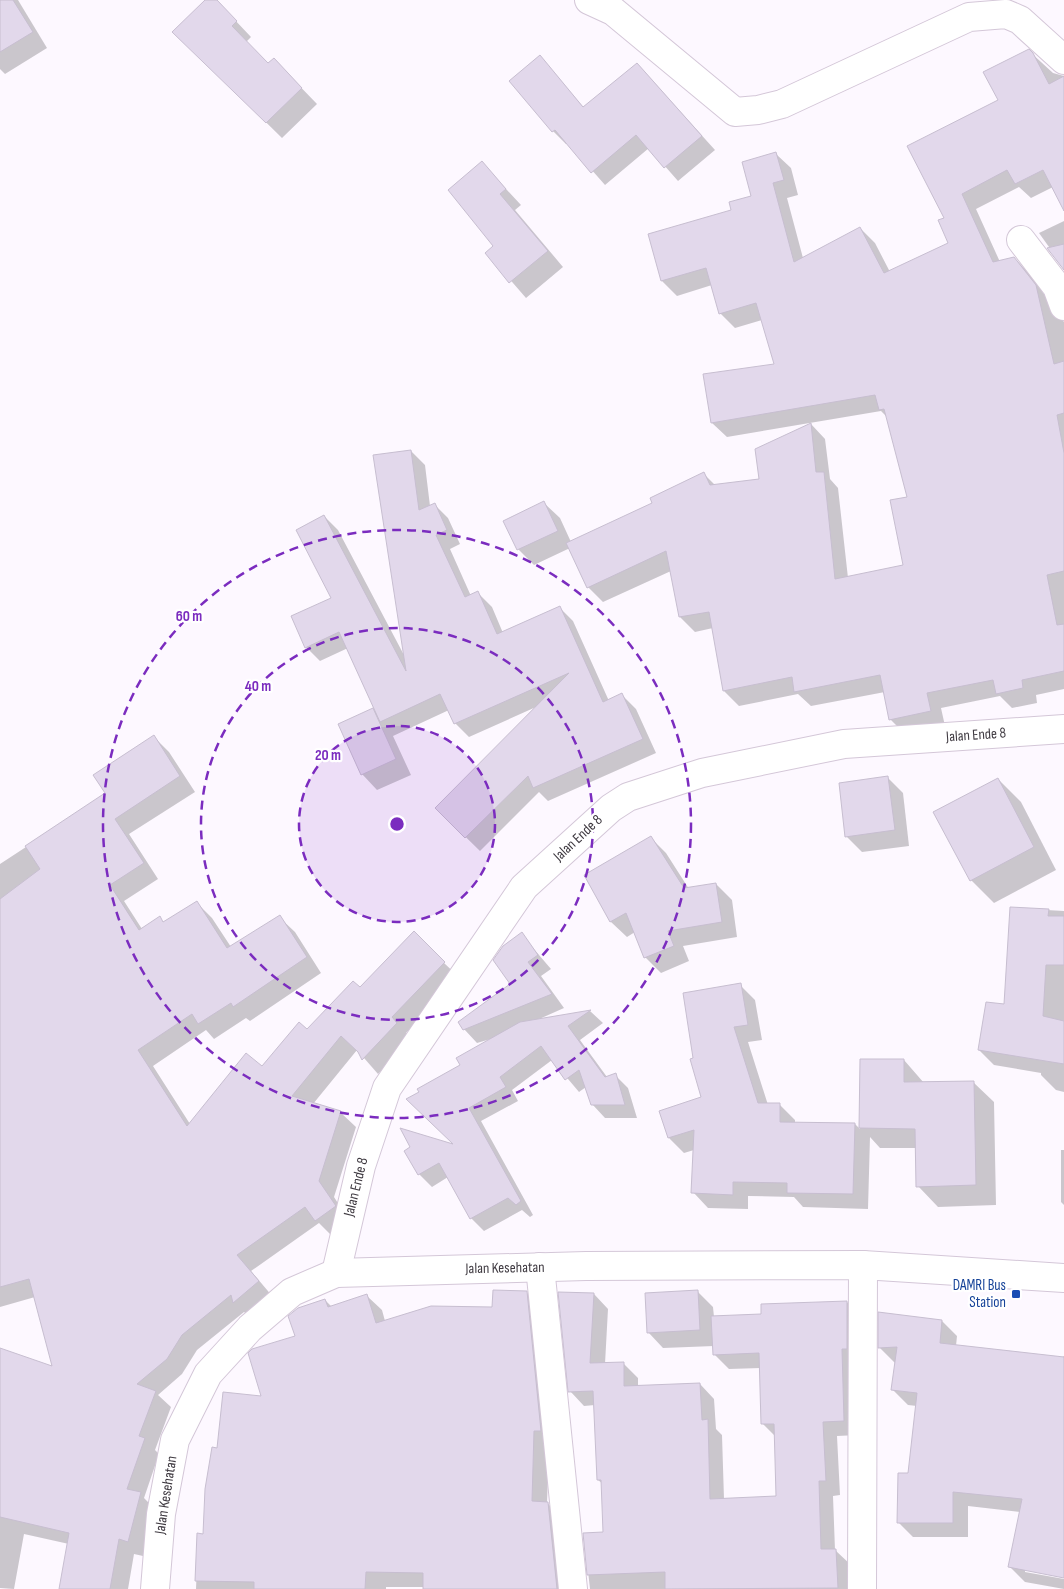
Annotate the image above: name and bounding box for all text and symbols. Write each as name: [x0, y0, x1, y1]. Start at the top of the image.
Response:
text: 60 m: [176, 607, 202, 626]
text: 40 m: [245, 677, 271, 696]
street label: Jalan Ende 8: [944, 723, 1007, 747]
text: 20 m: [315, 746, 341, 765]
street label: Jalan Ende 8: [549, 811, 606, 866]
centre of rings: [388, 815, 406, 833]
street label: Jalan Ende 8: [339, 1156, 372, 1219]
street label: Jalan Kesehatan: [464, 1258, 545, 1278]
place label: DAMRI Bus Station: [953, 1276, 1006, 1312]
marker: DAMRI Bus Station: [1010, 1288, 1022, 1300]
street label: Jalan Kesehatan: [150, 1454, 182, 1537]

